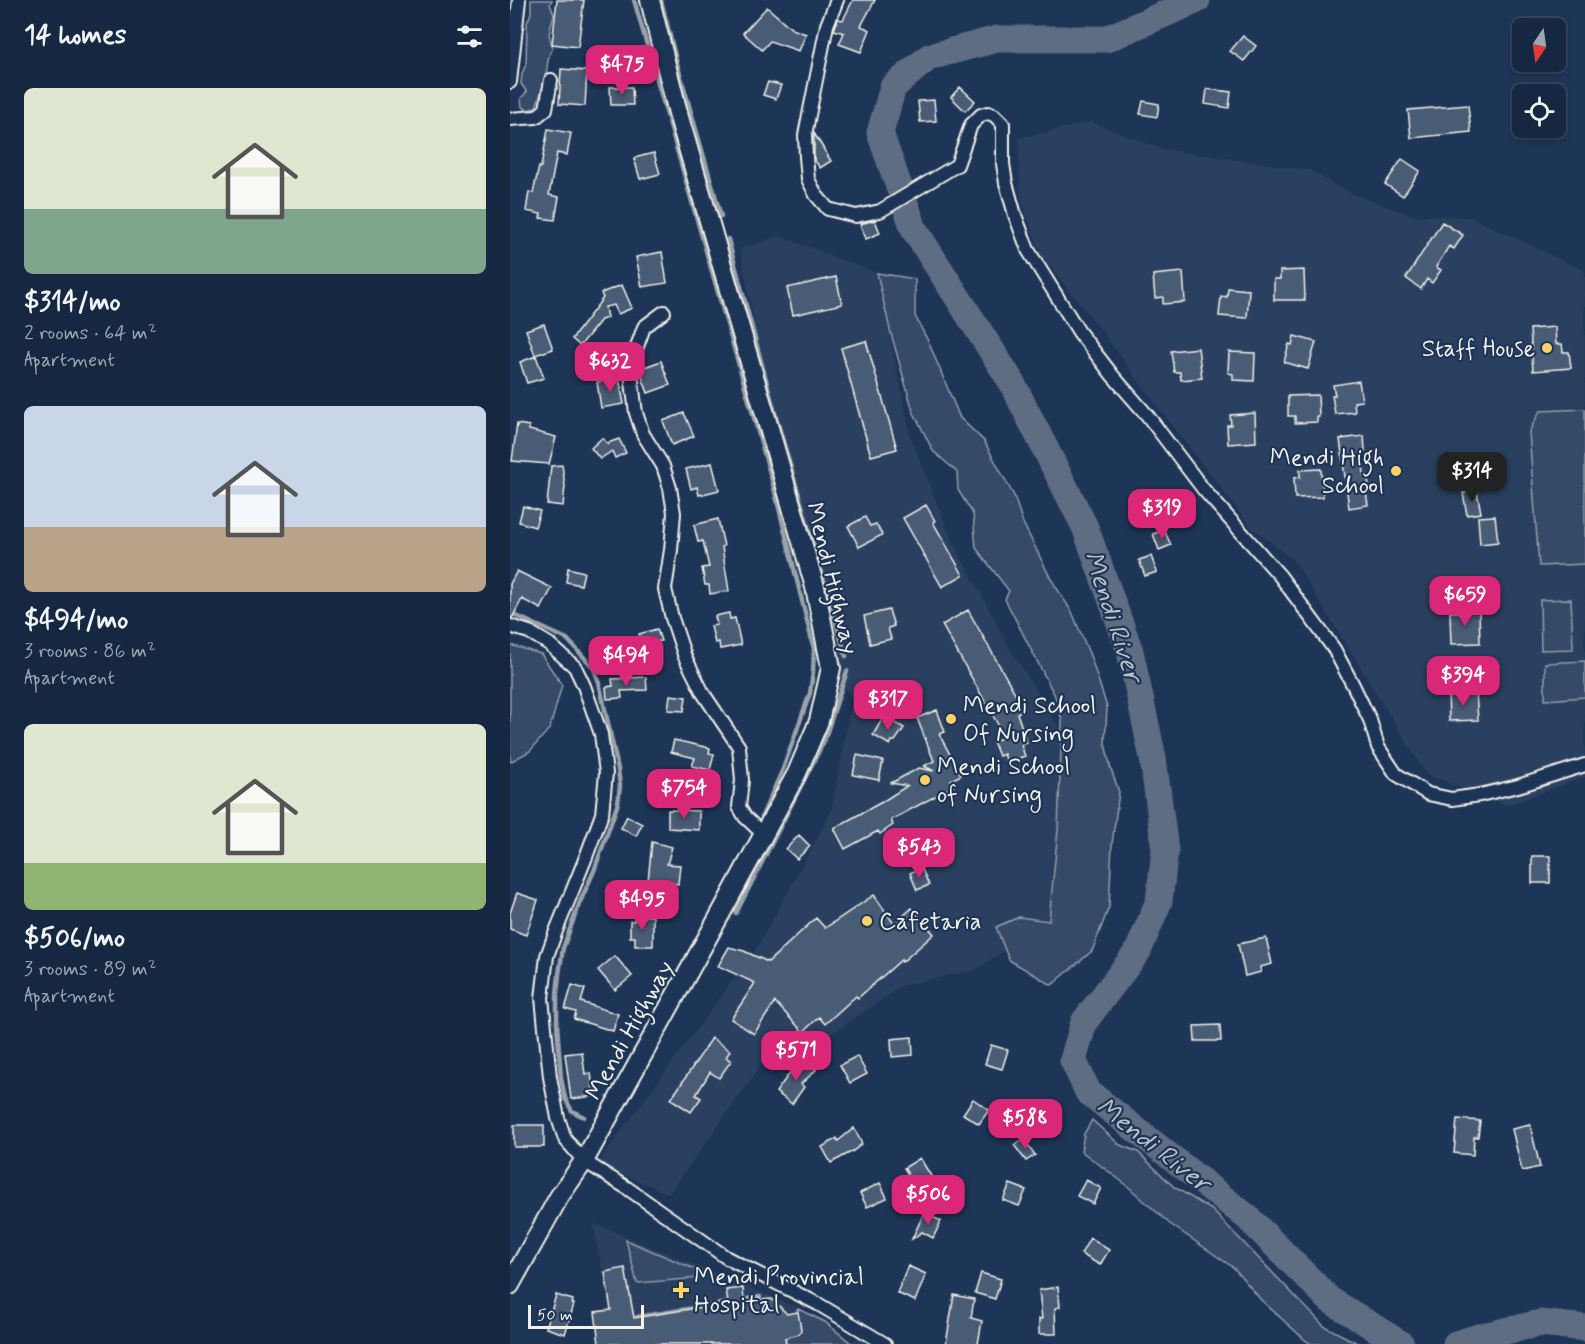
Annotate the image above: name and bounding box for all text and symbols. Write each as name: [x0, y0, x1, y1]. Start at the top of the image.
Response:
north arrow: [1512, 18, 1566, 72]
map controls: [1512, 18, 1566, 138]
text: 14 homes: [24, 19, 126, 53]
icon: filters: [453, 20, 486, 53]
pin: $475: [586, 45, 658, 96]
text: $475: [600, 51, 644, 78]
button: locate: [1512, 84, 1566, 138]
icon: home: [201, 127, 309, 235]
text: $314/mo: [24, 286, 121, 320]
text: 2 rooms · 64 m²: [24, 320, 157, 347]
place label: Staff House: [1422, 334, 1535, 365]
marker: Staff House: [1540, 341, 1554, 355]
pin: $632: [574, 342, 646, 393]
text: Apartment: [24, 347, 115, 374]
text: $632: [589, 348, 631, 375]
place label: Mendi High School: [1270, 443, 1384, 502]
icon: home: [201, 445, 309, 553]
pin: $314: [1436, 452, 1508, 503]
text: $314: [1451, 458, 1493, 485]
marker: Mendi High School: [1389, 464, 1403, 478]
pin: $319: [1126, 489, 1198, 540]
text: $319: [1142, 495, 1182, 522]
street label: Mendi Highway: [795, 499, 865, 658]
water label: Mendi River: [1075, 547, 1150, 690]
pin: $659: [1429, 576, 1501, 627]
text: $659: [1443, 582, 1487, 609]
text: $494/mo: [24, 604, 128, 638]
pin: $494: [590, 636, 662, 687]
text: 3 rooms · 86 m²: [24, 638, 156, 665]
text: $494: [602, 642, 650, 669]
pin: $394: [1427, 656, 1499, 707]
text: $394: [1441, 662, 1485, 689]
text: Apartment: [24, 665, 115, 692]
pin: $317: [852, 680, 924, 731]
text: $317: [868, 686, 908, 713]
place label: Mendi School Of Nursing: [963, 691, 1096, 752]
marker: Mendi School Of Nursing: [944, 712, 958, 726]
place label: Mendi School of Nursing: [937, 752, 1070, 813]
icon: home: [201, 763, 309, 871]
pin: $754: [648, 769, 720, 820]
marker: Mendi School of Nursing: [918, 773, 932, 787]
text: $754: [661, 775, 707, 802]
pin: $543: [883, 828, 955, 879]
text: $543: [897, 834, 941, 861]
pin: $495: [606, 880, 678, 931]
text: $495: [619, 886, 665, 913]
place label: Cafetaria: [879, 907, 982, 938]
marker: Cafetaria: [860, 914, 874, 928]
text: $506/mo: [24, 922, 125, 956]
street label: Mendi Highway: [579, 955, 684, 1108]
text: 3 rooms · 89 m²: [24, 956, 157, 983]
text: Apartment: [24, 983, 115, 1010]
pin: $571: [760, 1031, 832, 1082]
text: $571: [775, 1037, 817, 1064]
water label: Mendi River: [1089, 1090, 1220, 1203]
pin: $588: [989, 1099, 1061, 1150]
text: $588: [1002, 1105, 1048, 1132]
pin: $506: [892, 1175, 964, 1226]
text: $506: [906, 1181, 950, 1208]
place label: Mendi Provincial Hospital: [694, 1262, 864, 1321]
marker: Mendi Provincial Hospital: [672, 1281, 690, 1299]
scale bar: [528, 1302, 644, 1330]
text: 50 m: [537, 1305, 573, 1326]

